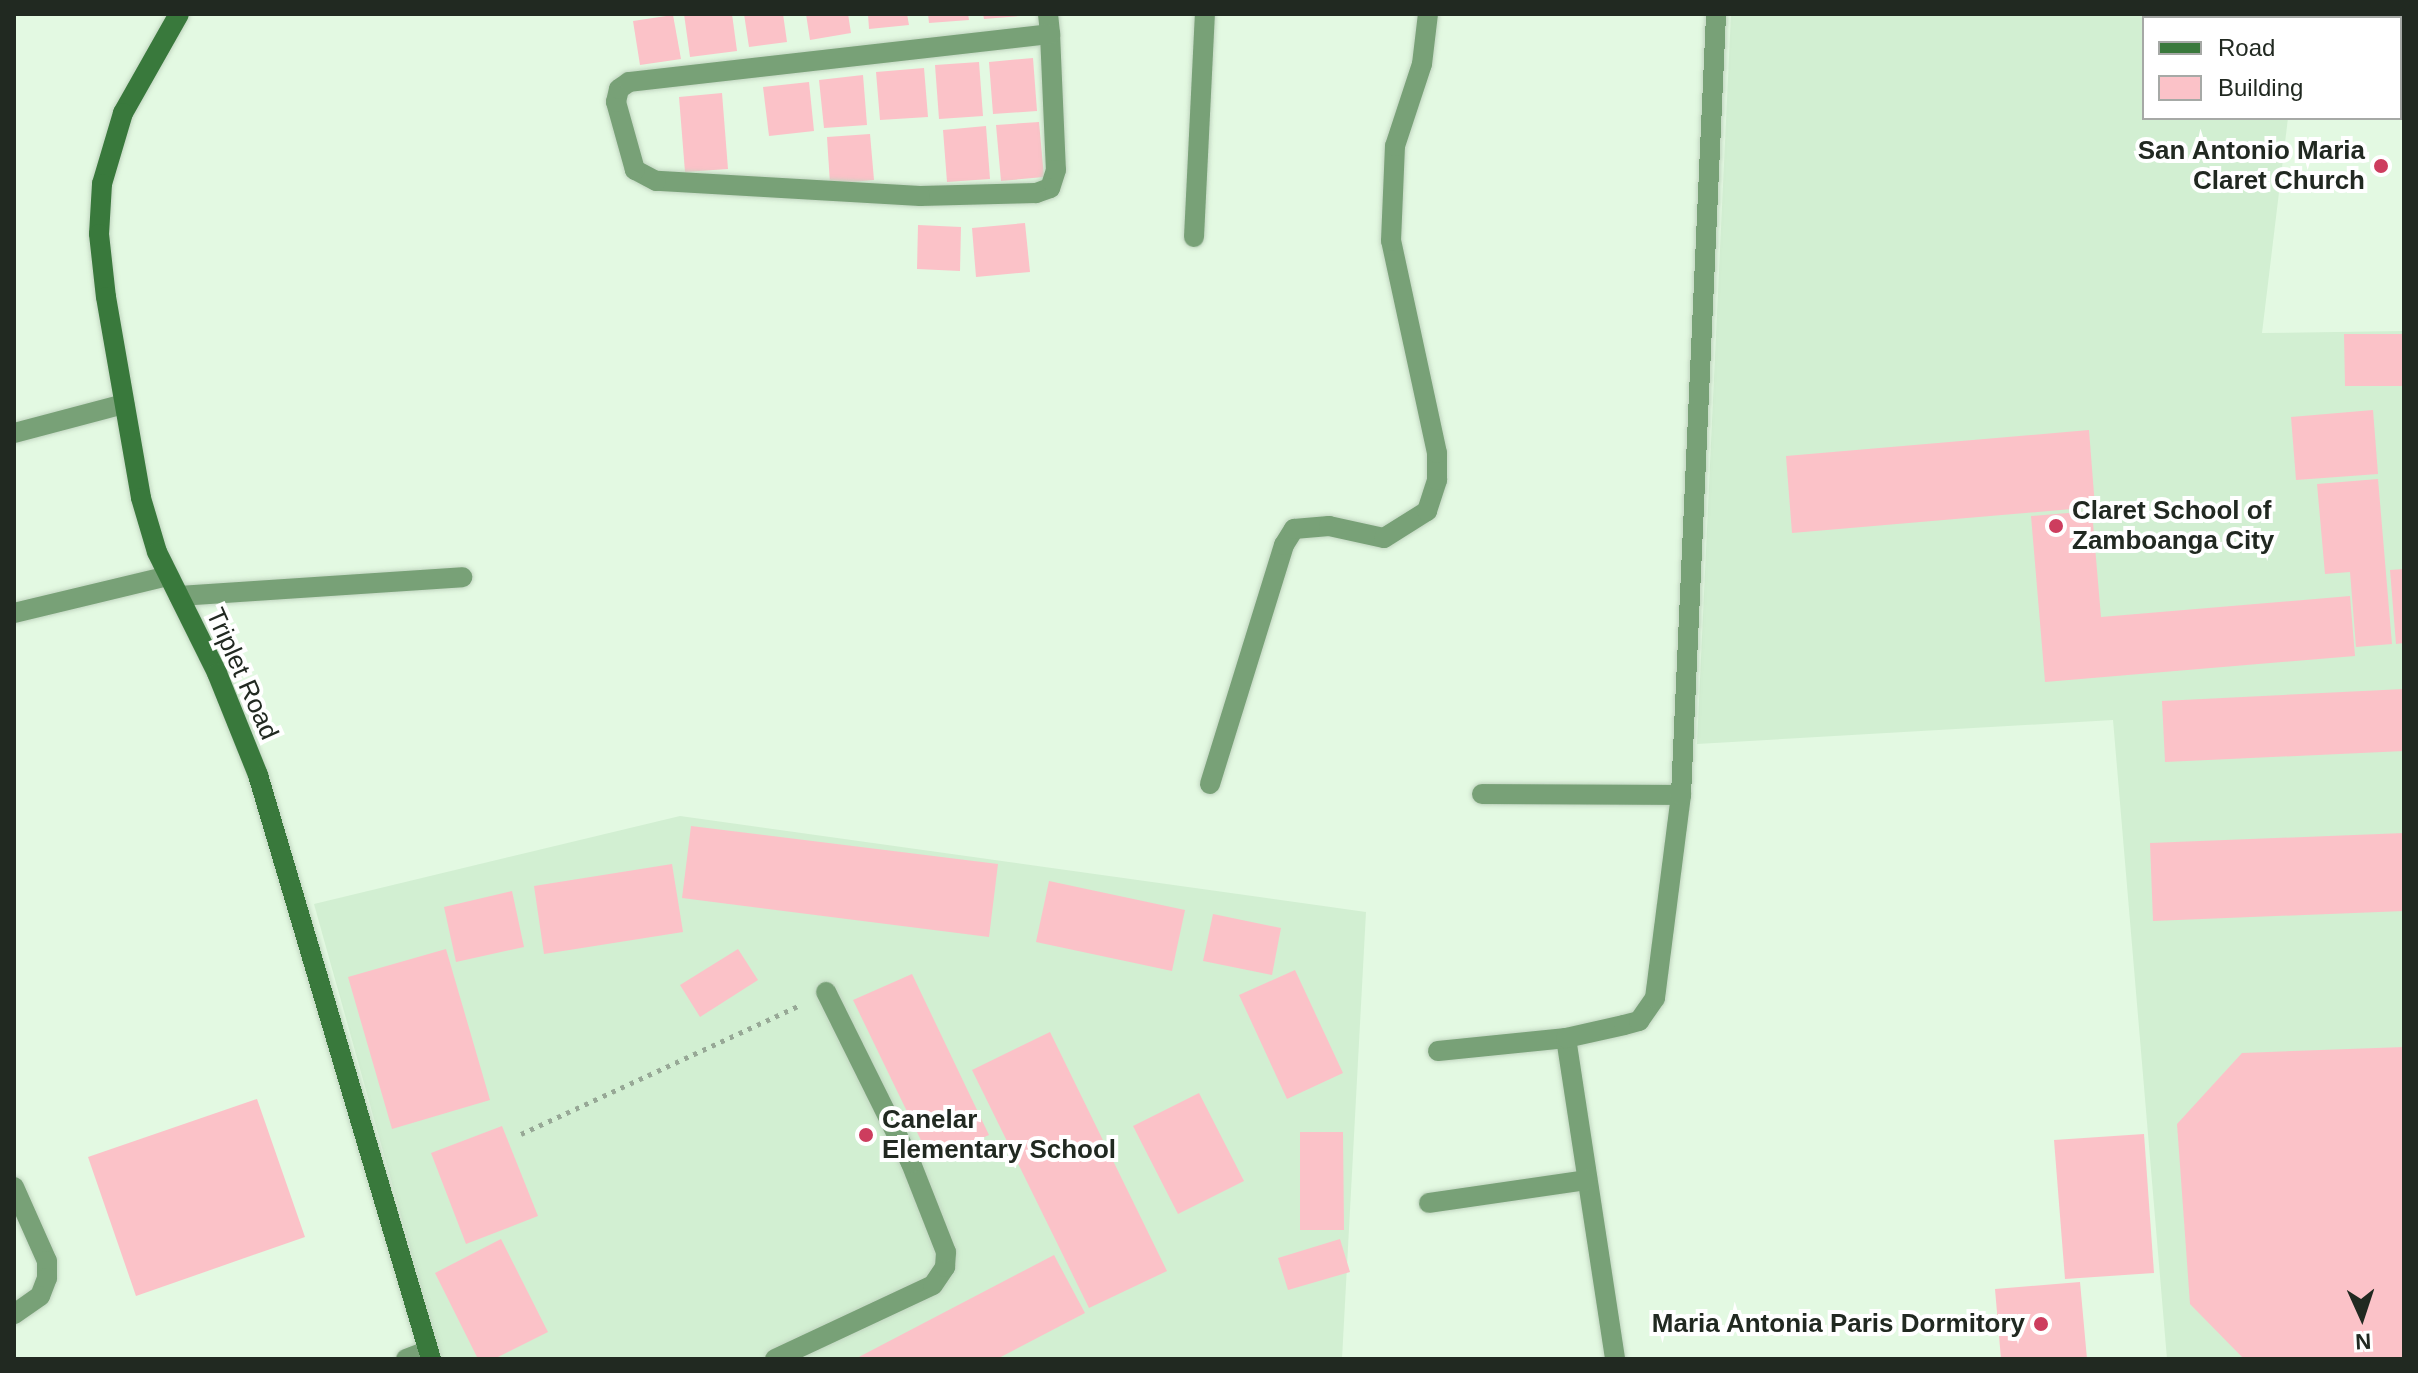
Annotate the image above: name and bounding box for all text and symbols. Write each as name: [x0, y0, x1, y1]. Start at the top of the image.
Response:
legend: [2142, 16, 2402, 120]
text: Road: [2218, 34, 2275, 61]
text: Building: [2218, 74, 2303, 101]
place label: San Antonio Maria Claret Church: [2137, 135, 2365, 196]
marker: San Antonio Maria Claret Church: [2372, 157, 2390, 175]
place label: Claret School of Zamboanga City: [2072, 495, 2274, 556]
marker: Claret School of Zamboanga City: [2047, 517, 2065, 535]
street label: Triplet Road: [199, 603, 285, 745]
place label: Canelar Elementary School: [882, 1104, 1116, 1166]
marker: Canelar Elementary School: [857, 1126, 875, 1144]
north arrow: [2322, 1277, 2402, 1357]
place label: Maria Antonia Paris Dormitory: [1651, 1308, 2025, 1340]
marker: Maria Antonia Paris Dormitory: [2032, 1315, 2050, 1333]
text: N: [2355, 1329, 2372, 1354]

